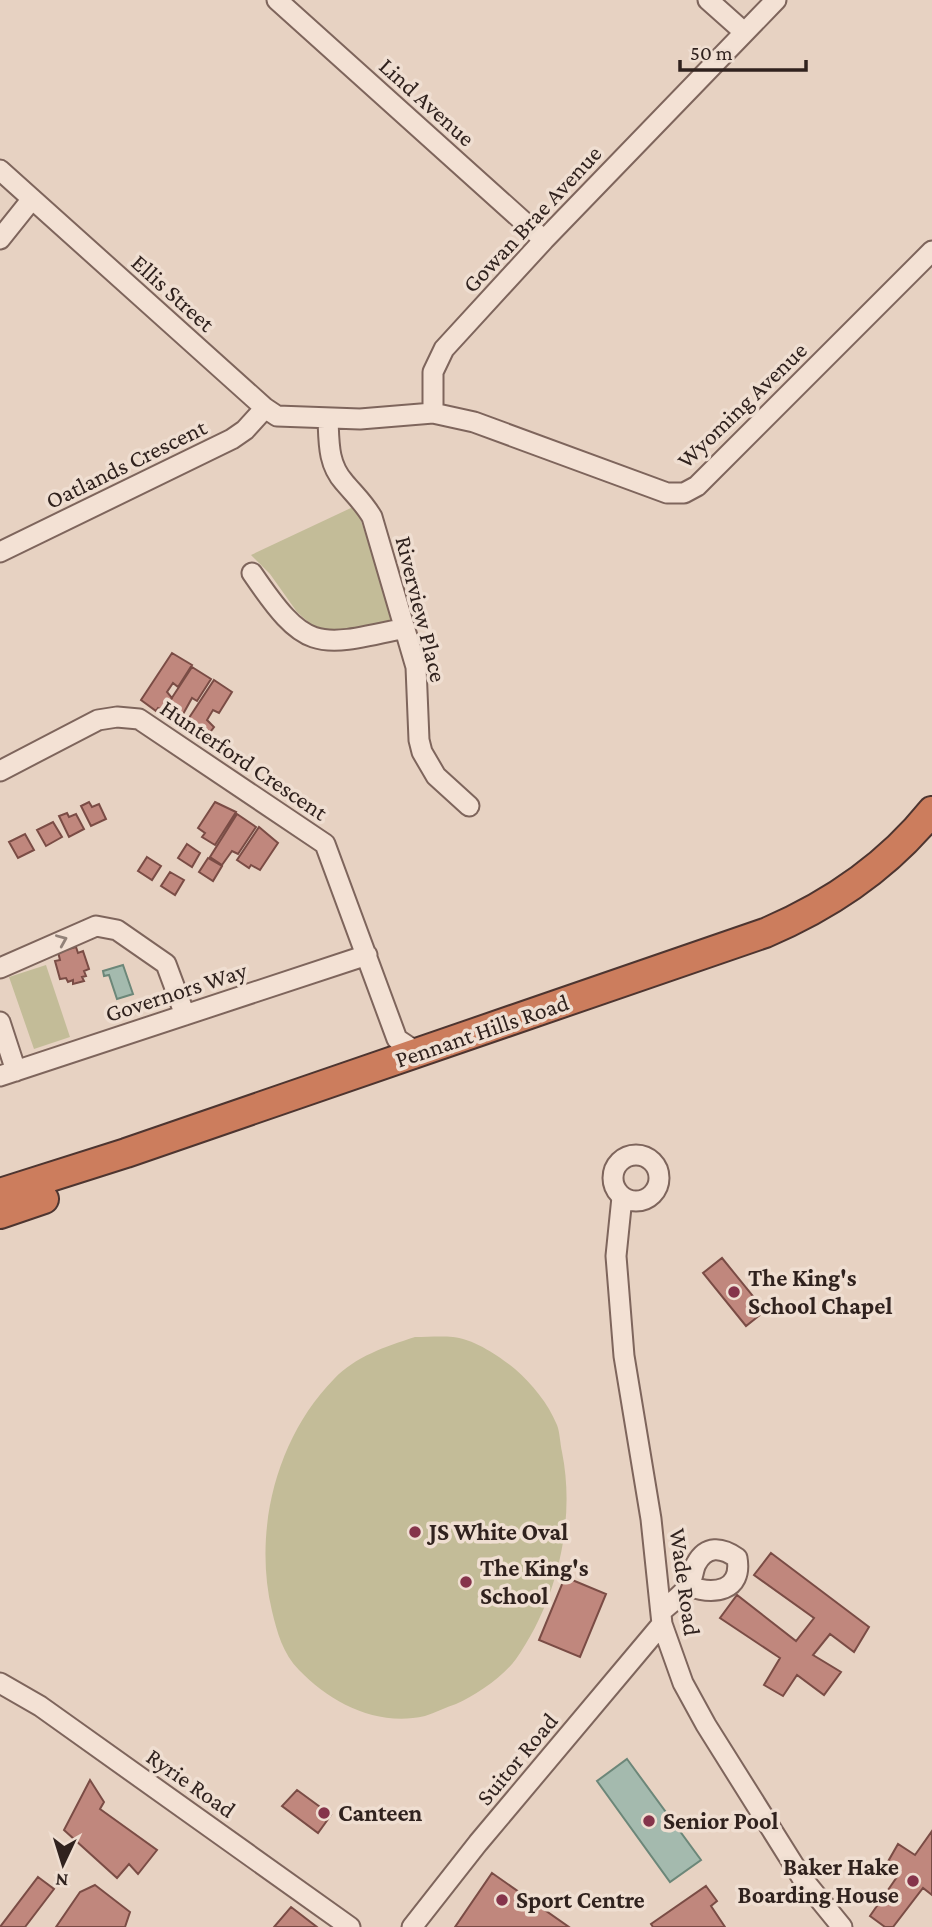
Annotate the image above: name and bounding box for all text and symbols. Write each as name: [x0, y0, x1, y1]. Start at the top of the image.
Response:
scale bar: [680, 28, 806, 72]
text: 50 m: [690, 41, 733, 65]
street label: Lind Avenue: [374, 52, 481, 151]
street label: Gowan Brae Avenue: [457, 140, 607, 298]
street label: Ellis Street: [126, 248, 221, 338]
street label: Wyoming Avenue: [671, 336, 812, 473]
street label: Oatlands Crescent: [41, 413, 211, 514]
street label: Riverview Place: [390, 533, 453, 685]
street label: Hunterford Crescent: [156, 694, 334, 826]
one-way arrow: [56, 935, 68, 949]
street label: Governors Way: [102, 956, 251, 1027]
street label: Pennant Hills Road: [392, 988, 572, 1073]
place label: The King's School Chapel: [748, 1264, 892, 1319]
marker: The King's School Chapel: [726, 1284, 742, 1300]
place label: JS White Oval: [426, 1518, 568, 1545]
marker: JS White Oval: [407, 1524, 423, 1540]
street label: Wade Road: [665, 1526, 706, 1638]
place label: The King's School: [480, 1554, 589, 1609]
marker: The King's School: [458, 1574, 474, 1590]
street label: Suitor Road: [470, 1707, 563, 1810]
street label: Ryrie Road: [142, 1742, 241, 1823]
place label: Canteen: [338, 1799, 423, 1826]
marker: Canteen: [316, 1805, 332, 1821]
place label: Senior Pool: [663, 1807, 778, 1834]
marker: Senior Pool: [641, 1813, 657, 1829]
north arrow: [28, 1829, 98, 1899]
place label: Baker Hake Boarding House: [738, 1853, 899, 1908]
text: N: [55, 1870, 69, 1891]
marker: Baker Hake Boarding House: [905, 1873, 921, 1889]
place label: Sport Centre: [516, 1886, 645, 1913]
marker: Sport Centre: [494, 1892, 510, 1908]

